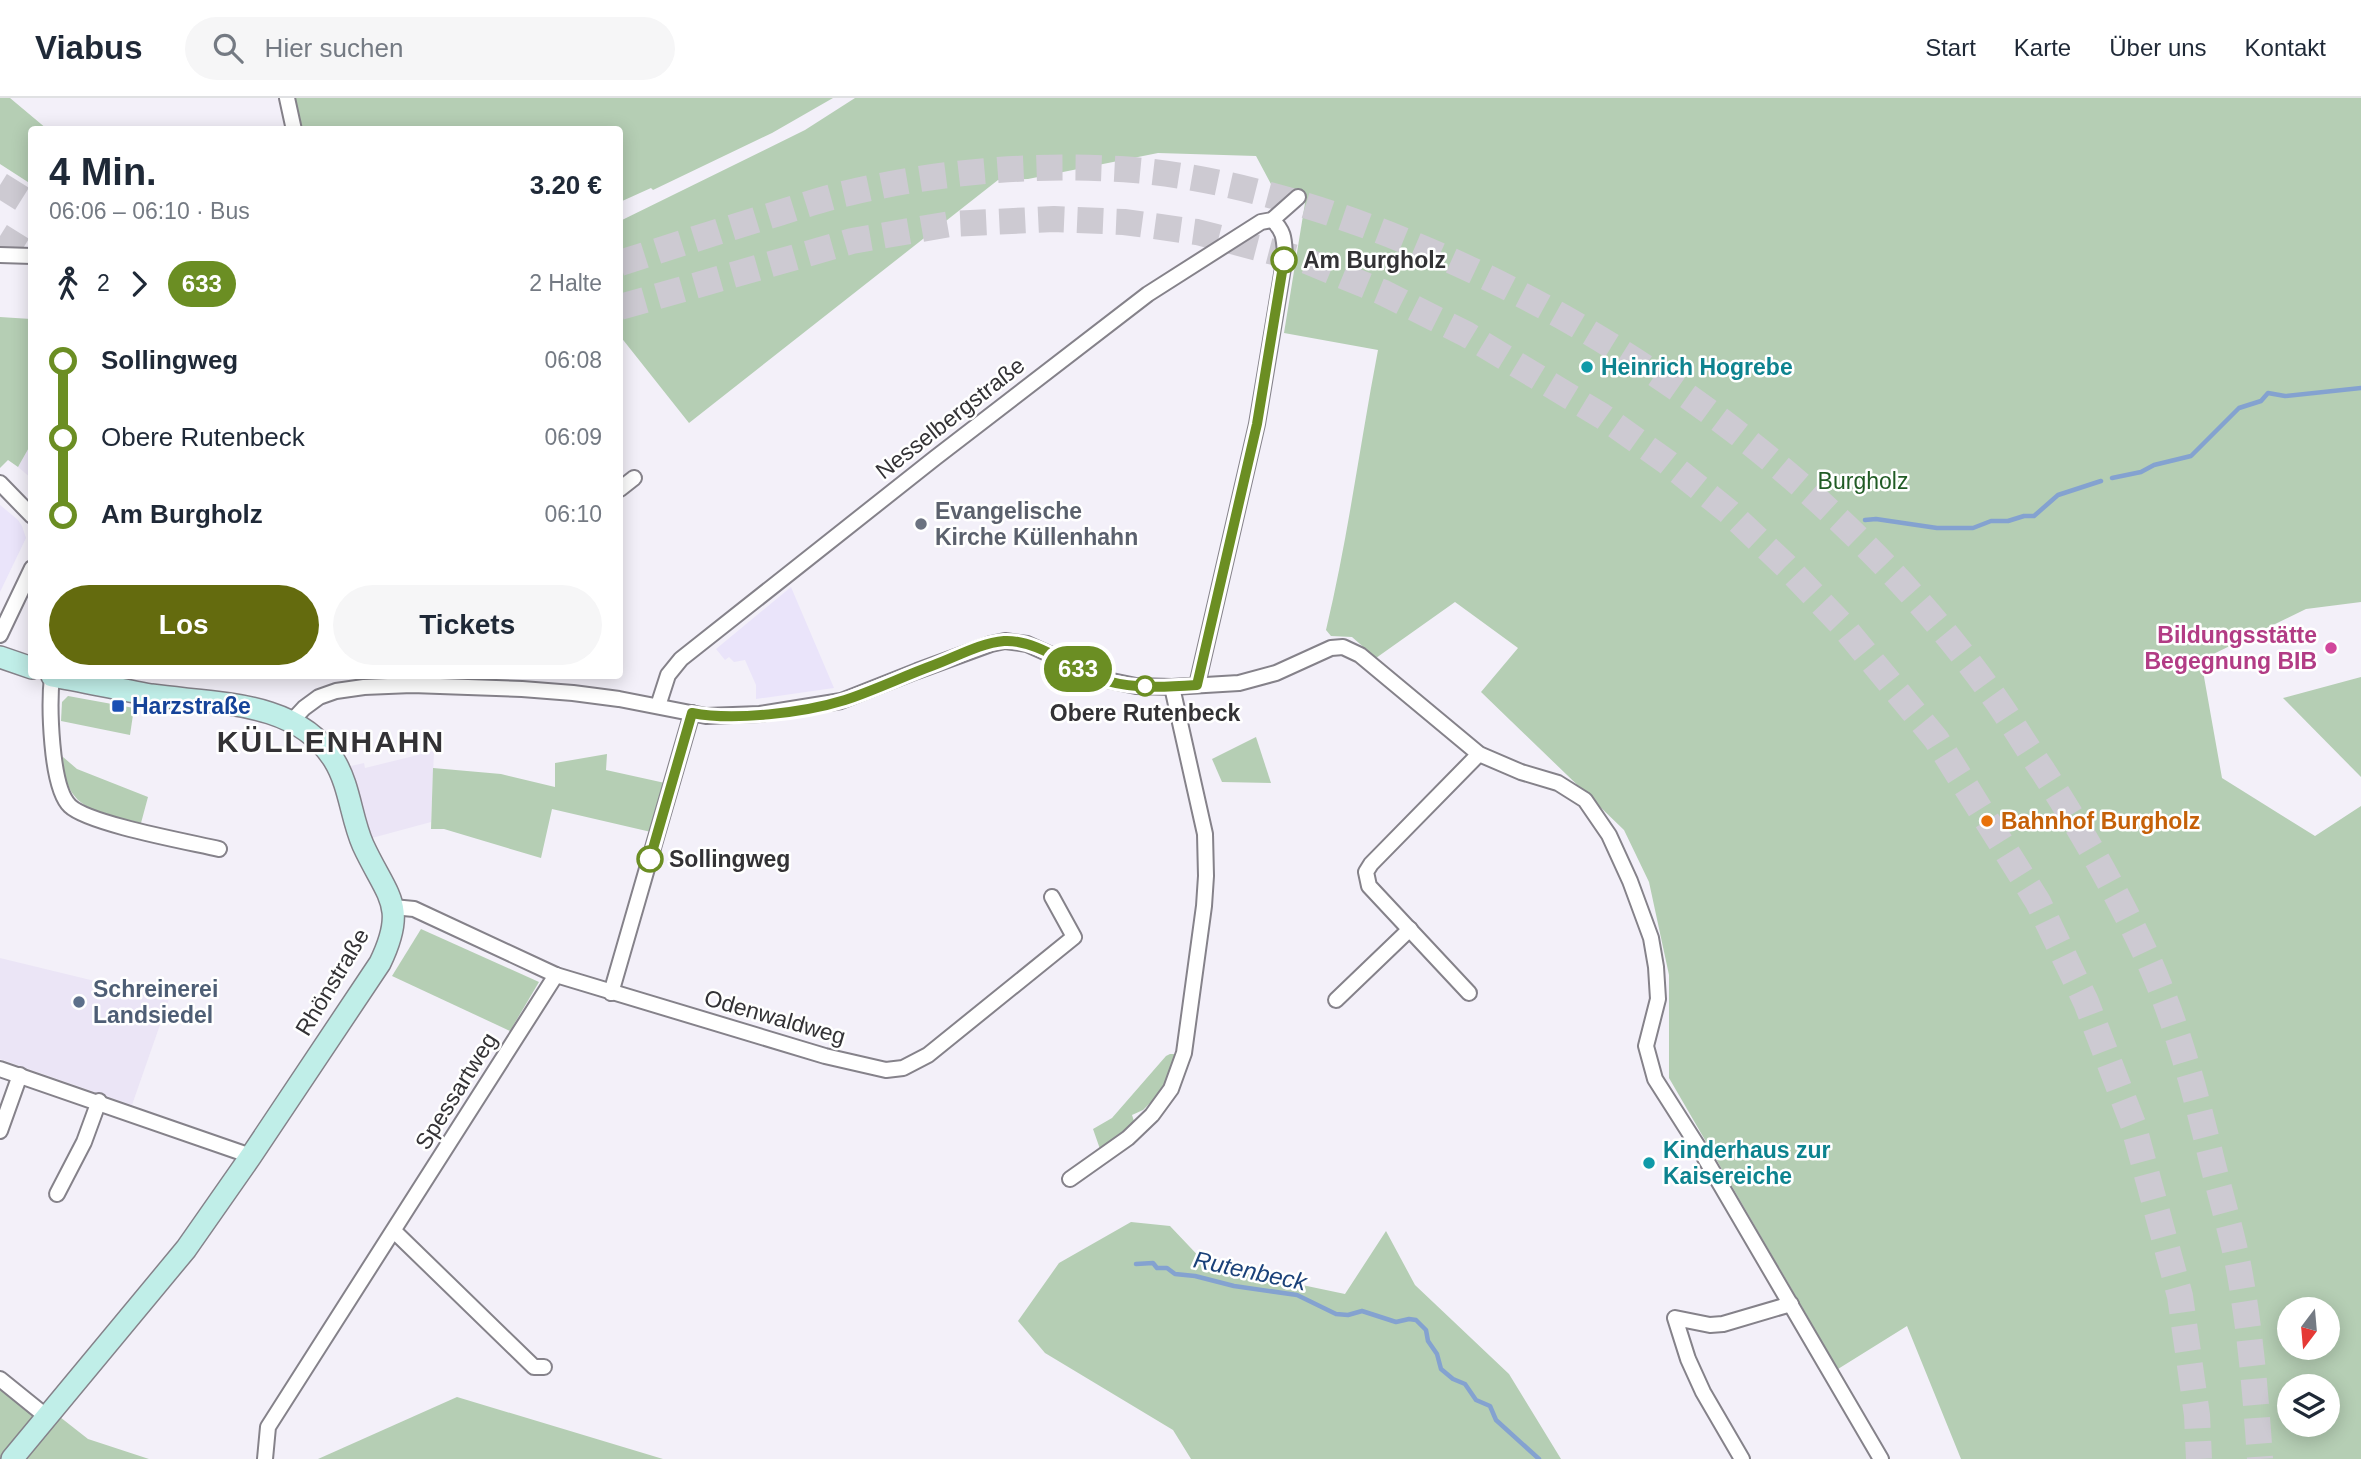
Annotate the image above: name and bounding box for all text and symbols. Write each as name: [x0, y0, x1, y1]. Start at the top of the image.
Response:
search box: [185, 17, 675, 80]
text: Viabus: [35, 29, 143, 66]
icon: search: [209, 29, 247, 67]
text: Hier suchen: [265, 33, 403, 63]
text: Start: [1925, 34, 1976, 61]
text: Karte: [2014, 34, 2071, 61]
text: Über uns: [2109, 34, 2207, 61]
text: Kontakt: [2245, 34, 2326, 61]
text: 4 Min.: [49, 151, 157, 193]
text: 3.20 €: [530, 170, 602, 200]
text: 06:06 – 06:10 · Bus: [49, 198, 250, 224]
marker: Am Burgholz: [1271, 247, 1297, 273]
place label: Am Burgholz: [1303, 247, 1446, 273]
icon: walk: [49, 265, 87, 303]
icon: forward: [120, 265, 158, 303]
text: 2: [97, 270, 110, 296]
text: 633: [182, 270, 222, 297]
text: 2 Halte: [529, 270, 602, 296]
text: Sollingweg: [101, 345, 238, 375]
text: 06:08: [544, 347, 602, 373]
street label: Nesselbergstraße: [870, 352, 1030, 484]
place label: Heinrich Hogrebe: [1601, 354, 1793, 380]
marker: Heinrich Hogrebe: [1579, 359, 1595, 375]
text: Obere Rutenbeck: [101, 422, 305, 452]
text: 06:09: [544, 424, 602, 450]
park label: Burgholz: [1818, 468, 1908, 494]
place label: Evangelische Kirche Küllenhahn: [935, 498, 1138, 550]
text: Am Burgholz: [101, 499, 263, 529]
text: 06:10: [544, 501, 602, 527]
marker: Evangelische Kirche Küllenhahn: [913, 516, 929, 532]
button: Los: [49, 585, 319, 665]
button: Tickets: [333, 585, 602, 665]
place label: Bildungsstätte Begegnung BIB: [2145, 622, 2317, 674]
marker: Bildungsstätte Begegnung BIB: [2323, 640, 2339, 656]
line badge: 633: [1038, 646, 1118, 692]
text: 633: [1058, 655, 1098, 682]
marker: Obere Rutenbeck: [1135, 676, 1155, 696]
place label: Harzstraße: [132, 693, 251, 719]
marker: Harzstraße: [110, 698, 126, 714]
place label: Obere Rutenbeck: [1050, 700, 1240, 726]
district label: KÜLLENHAHN: [217, 725, 445, 758]
place label: Bahnhof Burgholz: [2001, 808, 2200, 834]
marker: Bahnhof Burgholz: [1979, 813, 1995, 829]
marker: Sollingweg: [637, 846, 663, 872]
place label: Sollingweg: [669, 846, 790, 872]
street label: Rhönstraße: [290, 924, 374, 1040]
place label: Schreinerei Landsiedel: [93, 976, 218, 1028]
street label: Odenwaldweg: [701, 984, 849, 1050]
marker: Schreinerei Landsiedel: [71, 994, 87, 1010]
street label: Spessartweg: [410, 1028, 502, 1154]
place label: Kinderhaus zur Kaisereiche: [1663, 1137, 1830, 1189]
marker: Kinderhaus zur Kaisereiche: [1641, 1155, 1657, 1171]
water label: Rutenbeck: [1191, 1245, 1311, 1296]
north arrow: [2277, 1297, 2340, 1360]
map controls: [2277, 1297, 2340, 1437]
button: layers: [2277, 1374, 2340, 1437]

